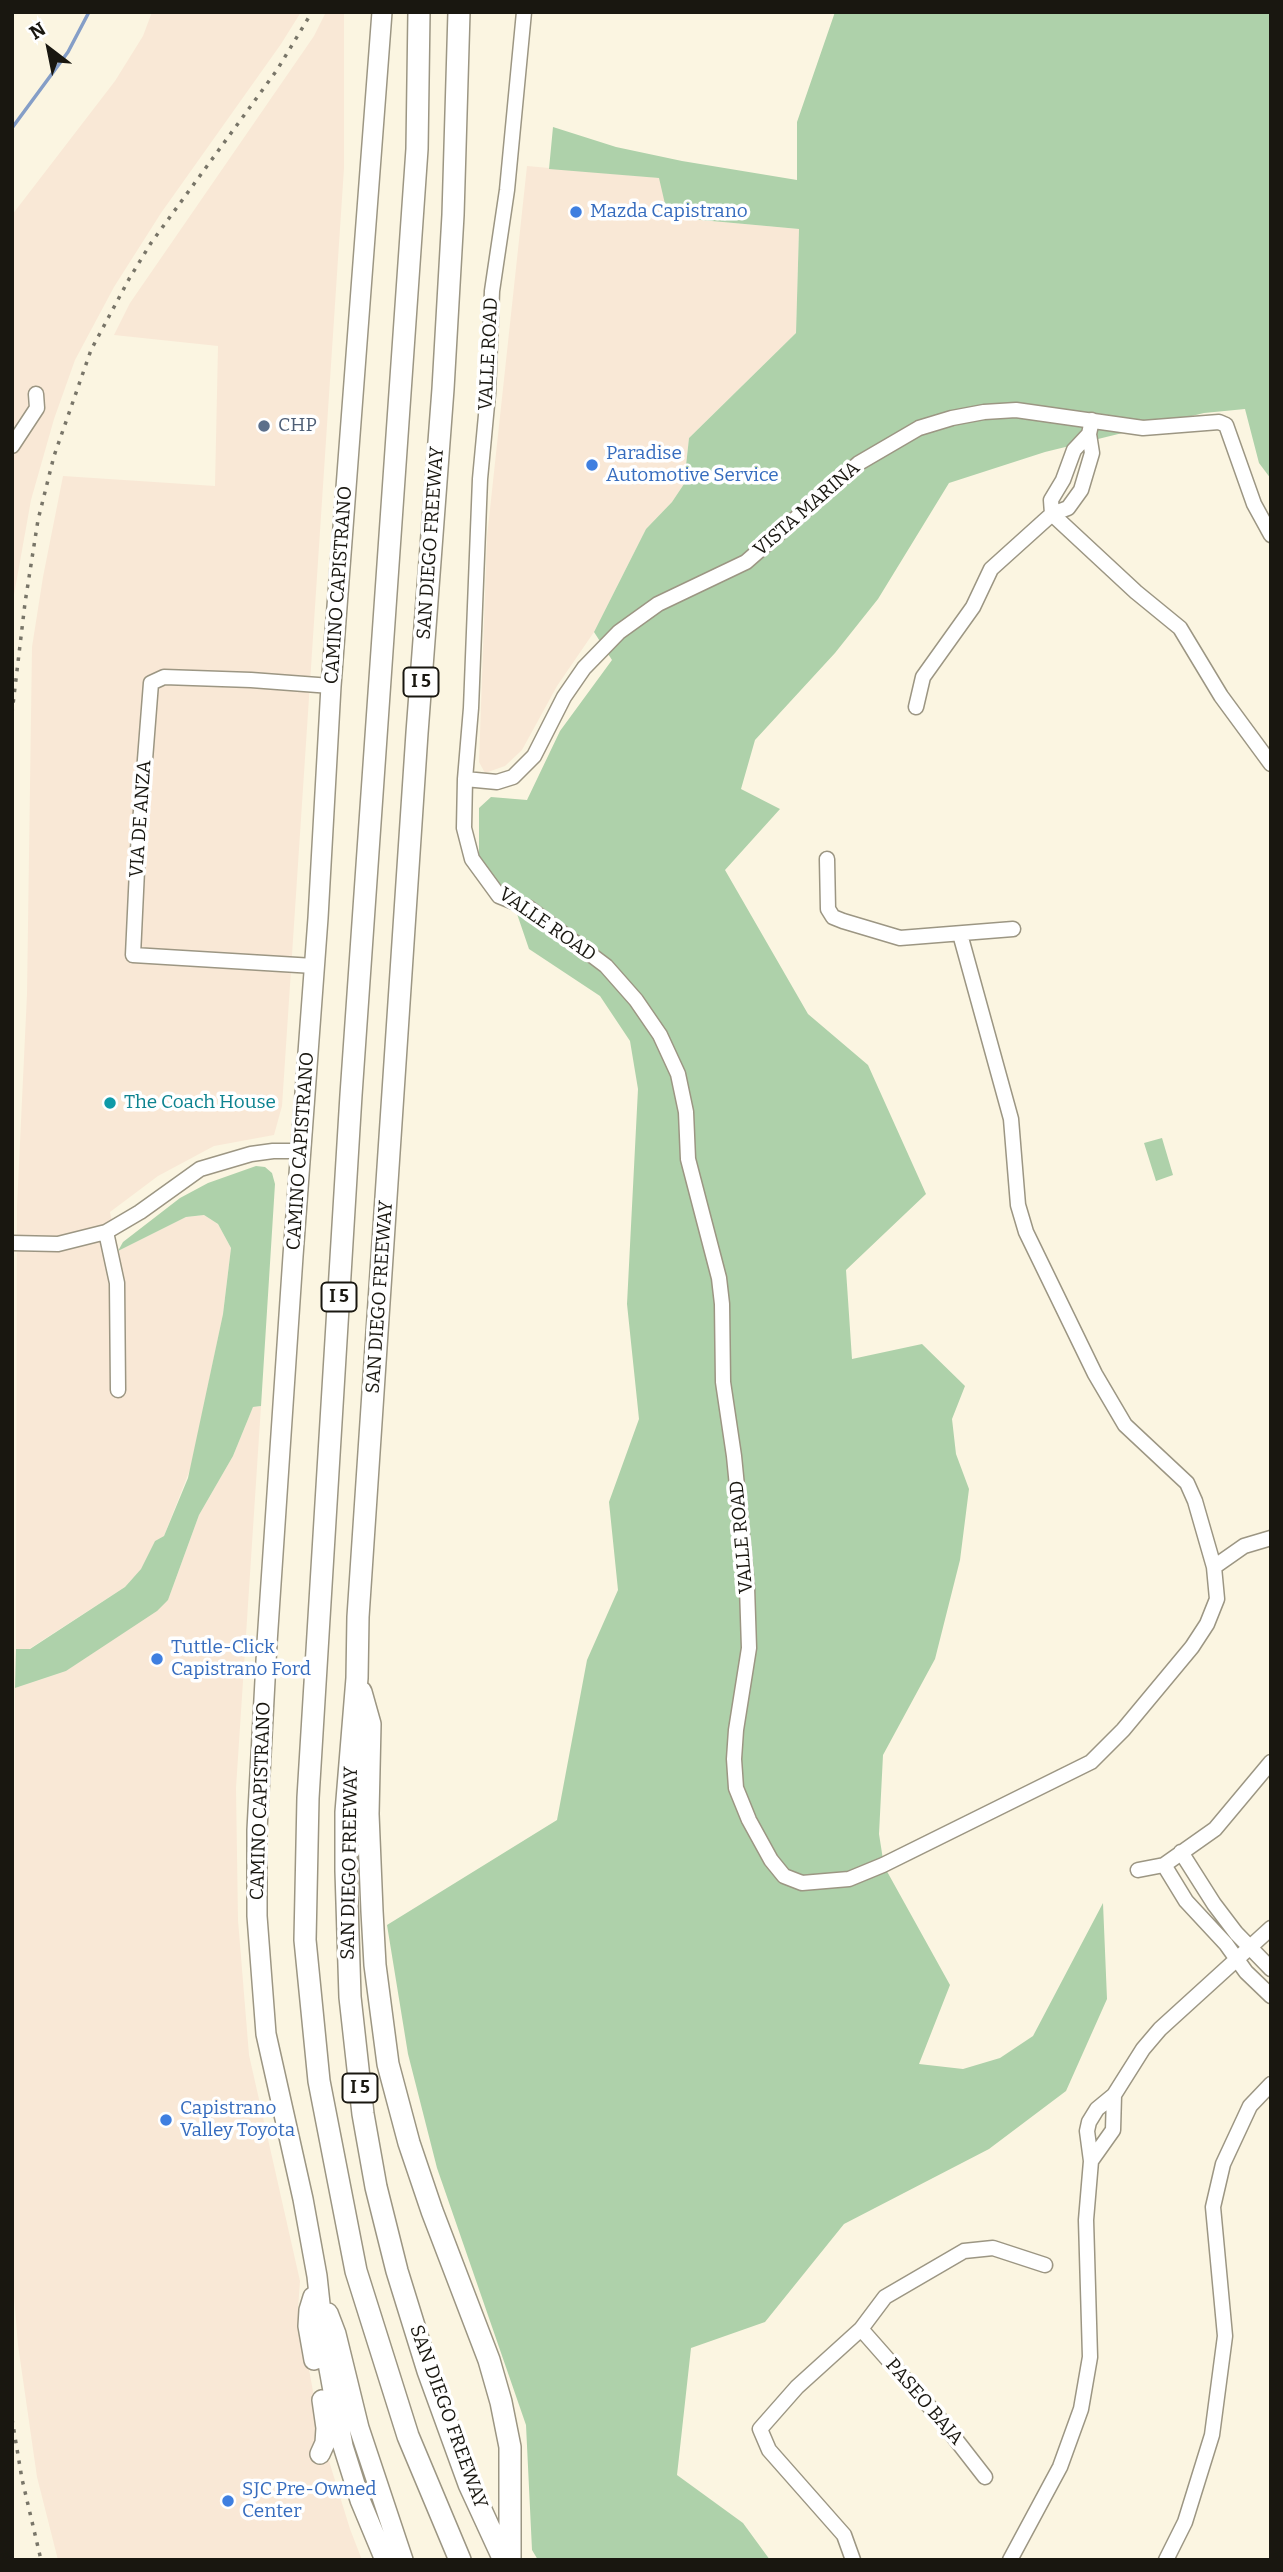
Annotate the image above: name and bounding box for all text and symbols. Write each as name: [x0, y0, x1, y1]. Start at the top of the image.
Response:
north arrow: [14, 14, 84, 84]
text: N: [25, 17, 50, 44]
place label: Mazda Capistrano: [590, 201, 748, 223]
marker: Mazda Capistrano: [568, 204, 584, 220]
street label: VALLE ROAD: [475, 297, 503, 411]
place label: CHP: [278, 415, 317, 437]
marker: CHP: [256, 418, 272, 434]
place label: Paradise Automotive Service: [606, 443, 779, 487]
street label: SAN DIEGO FREEWAY: [413, 446, 449, 640]
marker: Paradise Automotive Service: [584, 457, 600, 473]
street label: VISTA MARINA: [749, 457, 865, 561]
street label: CAMINO CAPISTRANO: [321, 485, 357, 685]
road number: I 5: [404, 668, 438, 696]
street label: VIA DE ANZA: [126, 759, 156, 879]
street label: VALLE ROAD: [494, 883, 600, 967]
street label: CAMINO CAPISTRANO: [283, 1051, 319, 1251]
place label: The Coach House: [124, 1092, 276, 1114]
marker: The Coach House: [102, 1095, 118, 1111]
street label: SAN DIEGO FREEWAY: [362, 1200, 398, 1394]
road number: I 5: [322, 1282, 356, 1312]
street label: VALLE ROAD: [726, 1480, 758, 1594]
place label: Tuttle-Click Capistrano Ford: [171, 1637, 311, 1681]
marker: Tuttle-Click Capistrano Ford: [149, 1651, 165, 1667]
street label: CAMINO CAPISTRANO: [246, 1701, 276, 1901]
street label: SAN DIEGO FREEWAY: [337, 1766, 363, 1960]
road number: I 5: [342, 2074, 378, 2102]
place label: Capistrano Valley Toyota: [180, 2098, 295, 2142]
marker: Capistrano Valley Toyota: [158, 2112, 174, 2128]
street label: SAN DIEGO FREEWAY: [404, 2322, 492, 2512]
street label: PASEO BAJA: [880, 2354, 968, 2450]
place label: SJC Pre-Owned Center: [242, 2479, 377, 2523]
marker: SJC Pre-Owned Center: [220, 2493, 236, 2509]

